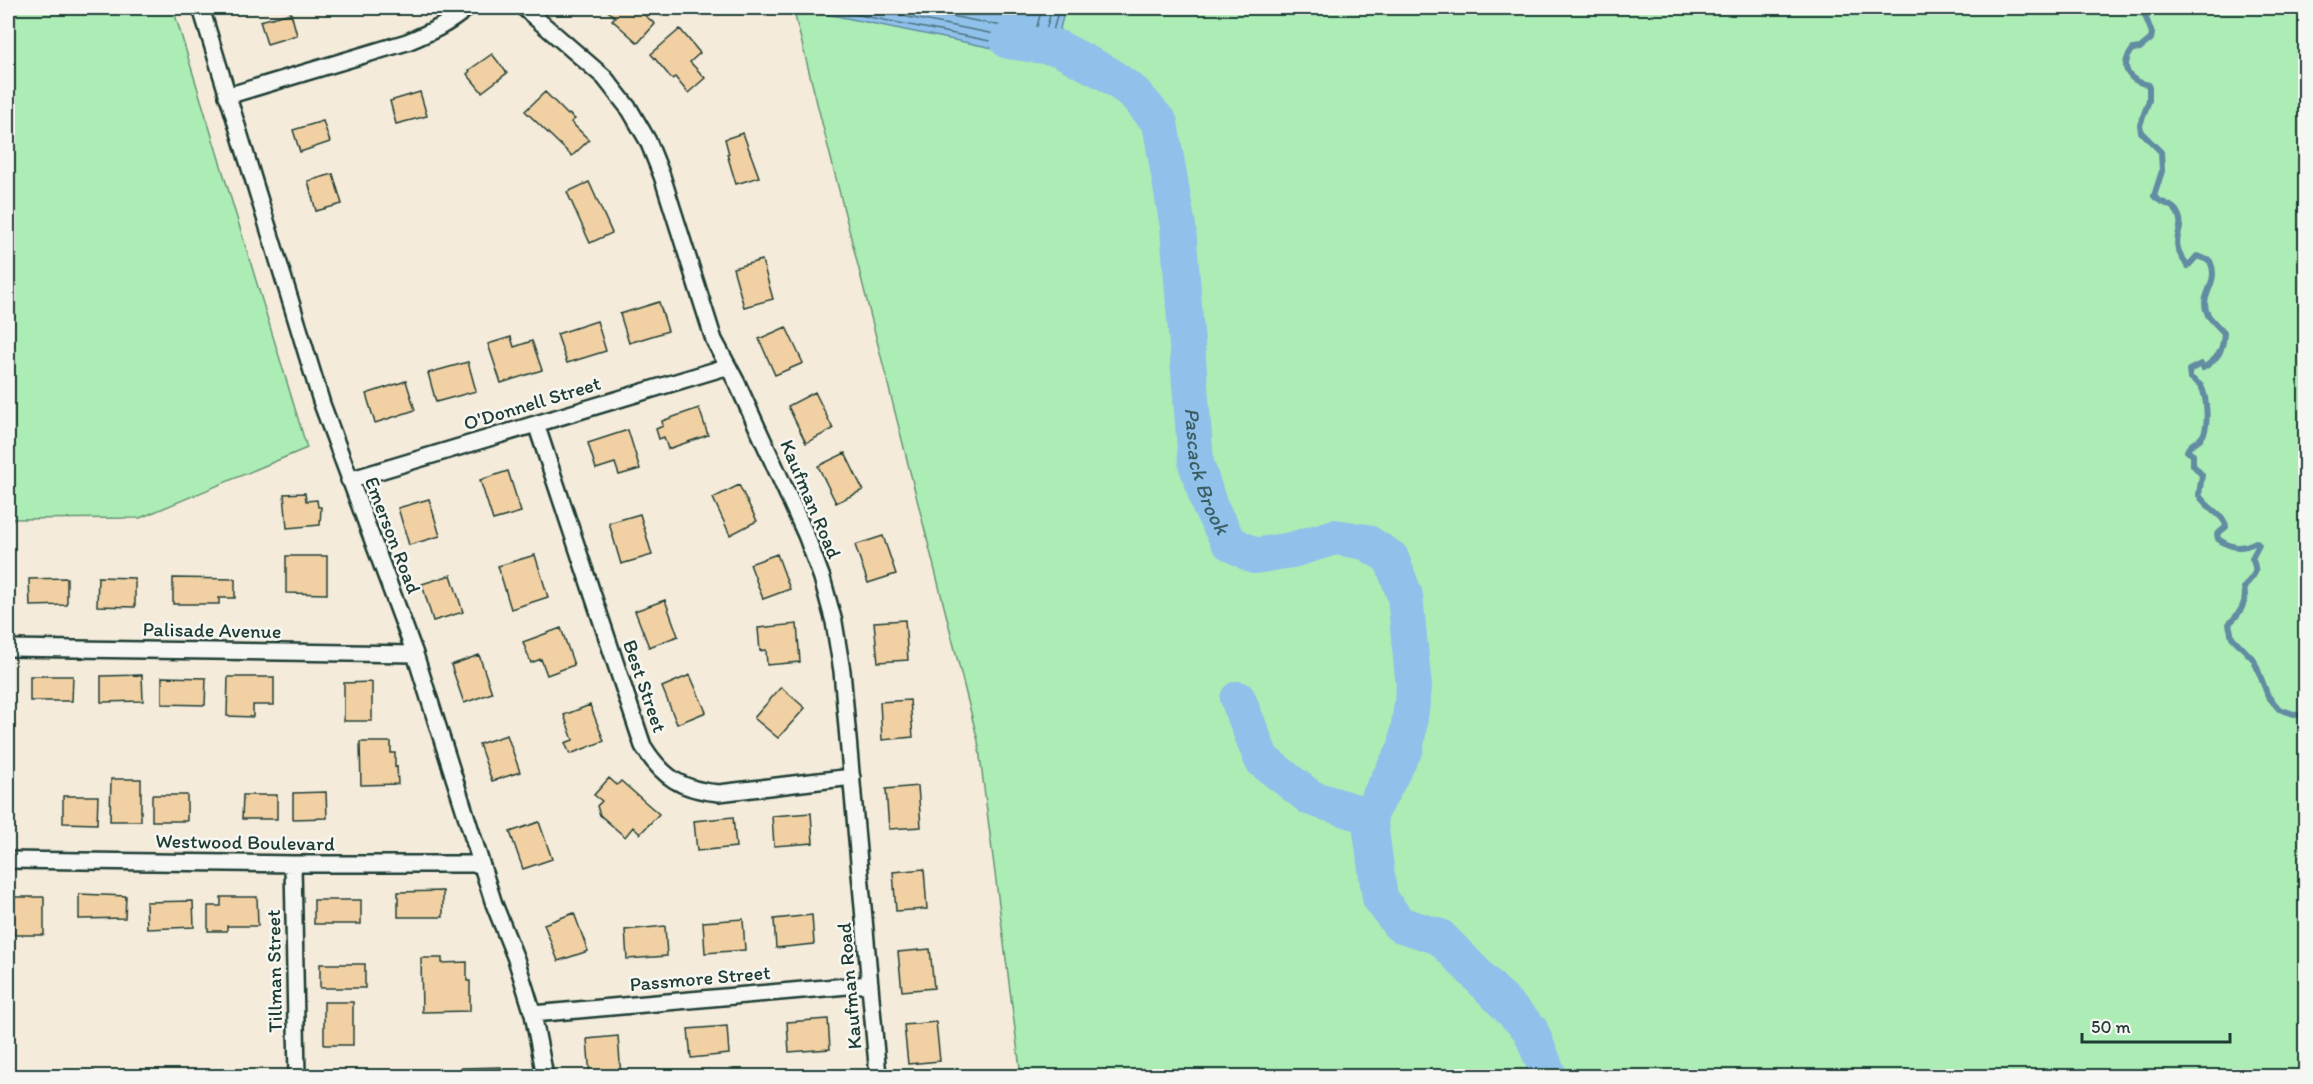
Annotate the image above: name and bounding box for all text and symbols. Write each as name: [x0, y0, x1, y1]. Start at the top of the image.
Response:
street label: O'Donnell Street: [460, 371, 604, 435]
water label: Pascack Brook: [1180, 407, 1236, 539]
street label: Kaufman Road: [775, 436, 847, 562]
street label: Emerson Road: [360, 473, 426, 597]
street label: Palisade Avenue: [142, 617, 282, 643]
street label: Best Street: [618, 636, 672, 736]
street label: Westwood Boulevard: [155, 828, 335, 856]
street label: Tillman Street: [261, 909, 287, 1033]
street label: Kaufman Road: [832, 922, 866, 1050]
street label: Passmore Street: [629, 960, 771, 996]
scale bar: [2082, 1006, 2230, 1044]
text: 50 m: [2091, 1016, 2131, 1038]

